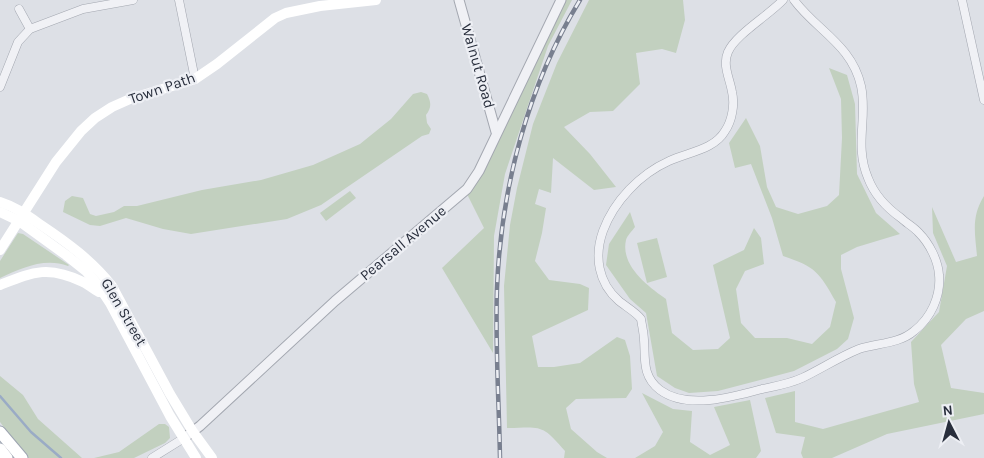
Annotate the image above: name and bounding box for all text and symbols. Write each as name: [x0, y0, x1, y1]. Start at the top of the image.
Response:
street label: Walnut Road: [457, 22, 499, 110]
street label: Town Path: [126, 68, 198, 108]
street label: Pearsall Avenue: [356, 202, 450, 284]
street label: Glen Street: [97, 275, 151, 349]
north arrow: [924, 398, 974, 448]
text: N: [942, 402, 954, 420]

